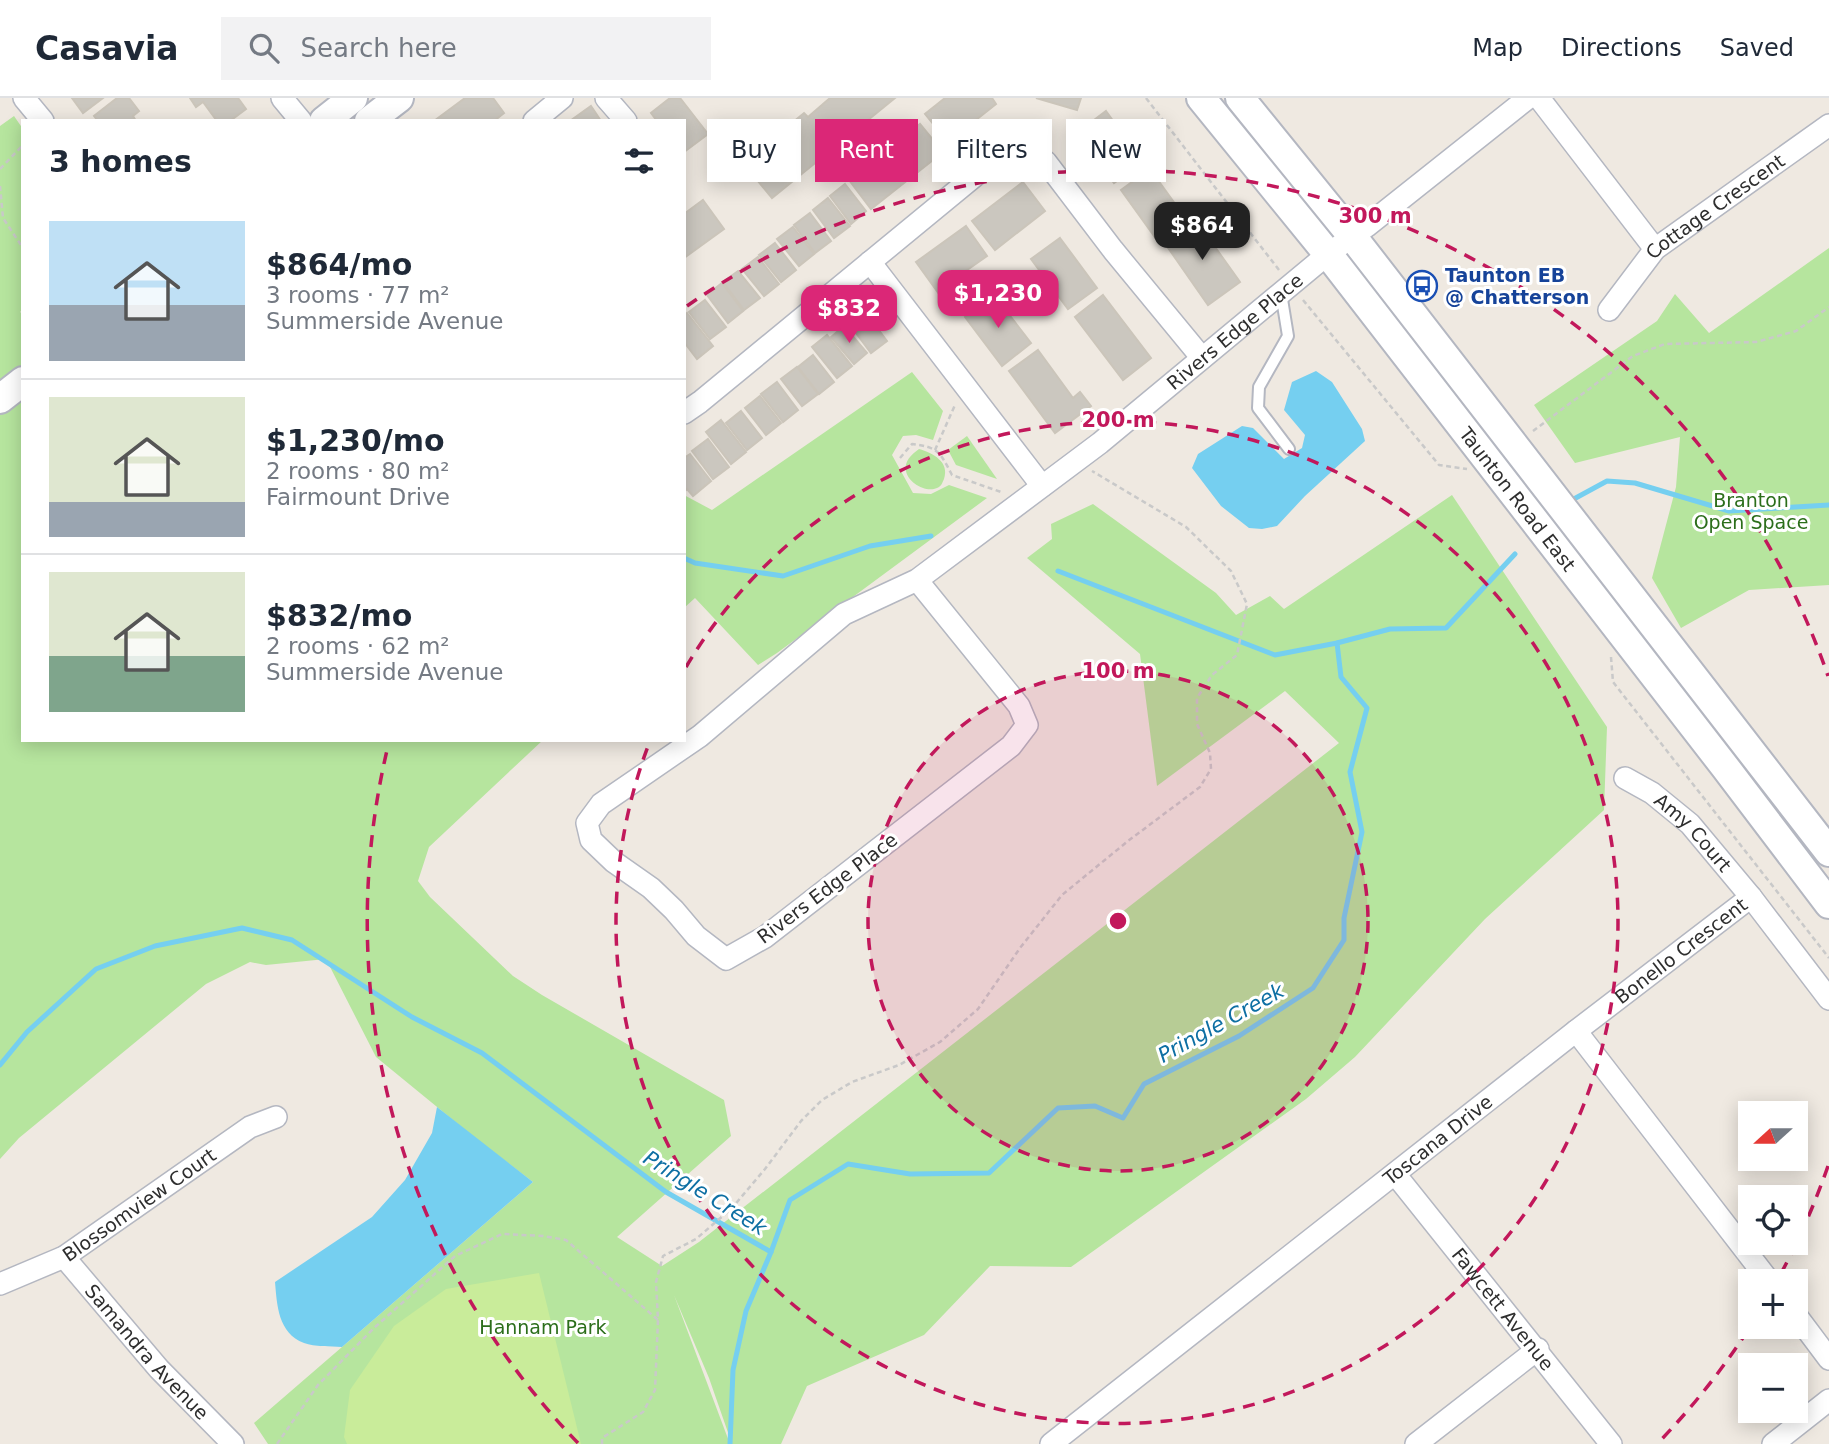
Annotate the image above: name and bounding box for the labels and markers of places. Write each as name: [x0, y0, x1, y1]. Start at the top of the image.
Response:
pin: $864: [1161, 202, 1243, 262]
place label: Taunton EB @ Chatterson: [1445, 264, 1589, 308]
bus stop icon: Taunton EB @ Chatterson: [1405, 269, 1439, 303]
pin: $1,230: [941, 271, 1055, 330]
pin: $832: [808, 286, 890, 345]
centre of rings: [1106, 909, 1130, 933]

